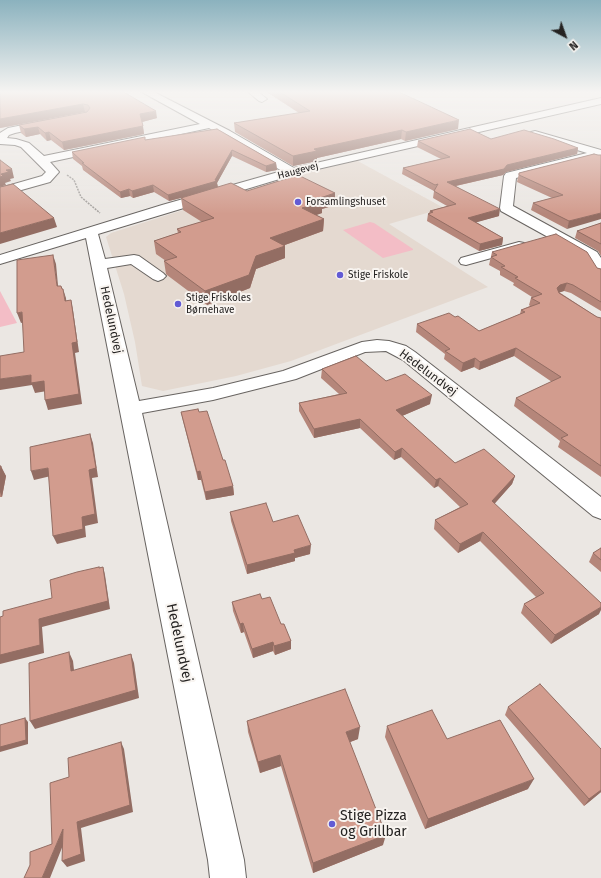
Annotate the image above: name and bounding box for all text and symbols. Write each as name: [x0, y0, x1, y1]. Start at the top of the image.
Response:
north arrow: [545, 16, 585, 56]
text: N: [566, 38, 580, 53]
street label: Haugevej: [276, 160, 320, 182]
place label: Forsamlingshuset: [306, 196, 386, 208]
marker: Forsamlingshuset: [293, 197, 303, 207]
place label: Stige Friskole: [348, 269, 408, 281]
marker: Stige Friskole: [335, 270, 345, 280]
street label: Hedelundvej: [97, 285, 125, 355]
place label: Stige Friskoles Børnehave: [186, 292, 251, 316]
marker: Stige Friskoles Børnehave: [173, 299, 183, 309]
street label: Hedelundvej: [396, 347, 460, 399]
street label: Hedelundvej: [162, 602, 196, 684]
place label: Stige Pizza og Grillbar: [340, 808, 407, 840]
marker: Stige Pizza og Grillbar: [327, 819, 337, 829]

